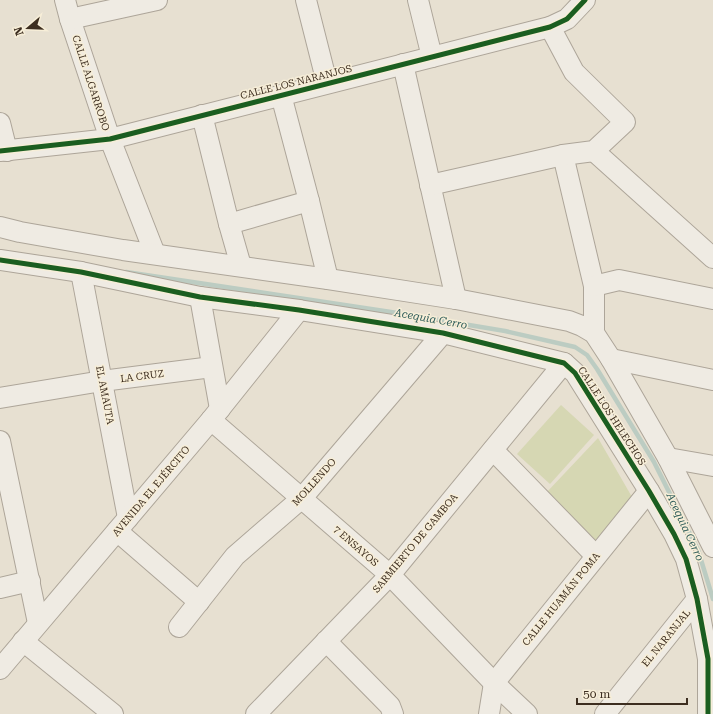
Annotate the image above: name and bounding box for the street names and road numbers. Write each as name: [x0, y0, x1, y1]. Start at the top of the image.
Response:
street label: CALLE ALGARROBO: [70, 34, 112, 132]
street label: CALLE LOS NARANJOS: [239, 63, 353, 101]
street label: EL AMAUTA: [94, 365, 116, 425]
street label: CALLE LOS HELECHOS: [576, 365, 648, 467]
street label: LA CRUZ: [120, 368, 164, 384]
street label: AVENIDA EL EJÉRCITO: [110, 444, 192, 538]
street label: MOLLENDO: [290, 456, 338, 508]
street label: SARMIERTO DE GAMBOA: [370, 491, 460, 595]
street label: 7 ENSAYOS: [331, 524, 381, 568]
street label: CALLE HUAMÁN POMA: [520, 550, 602, 648]
street label: EL NARANJAL: [640, 607, 692, 669]

